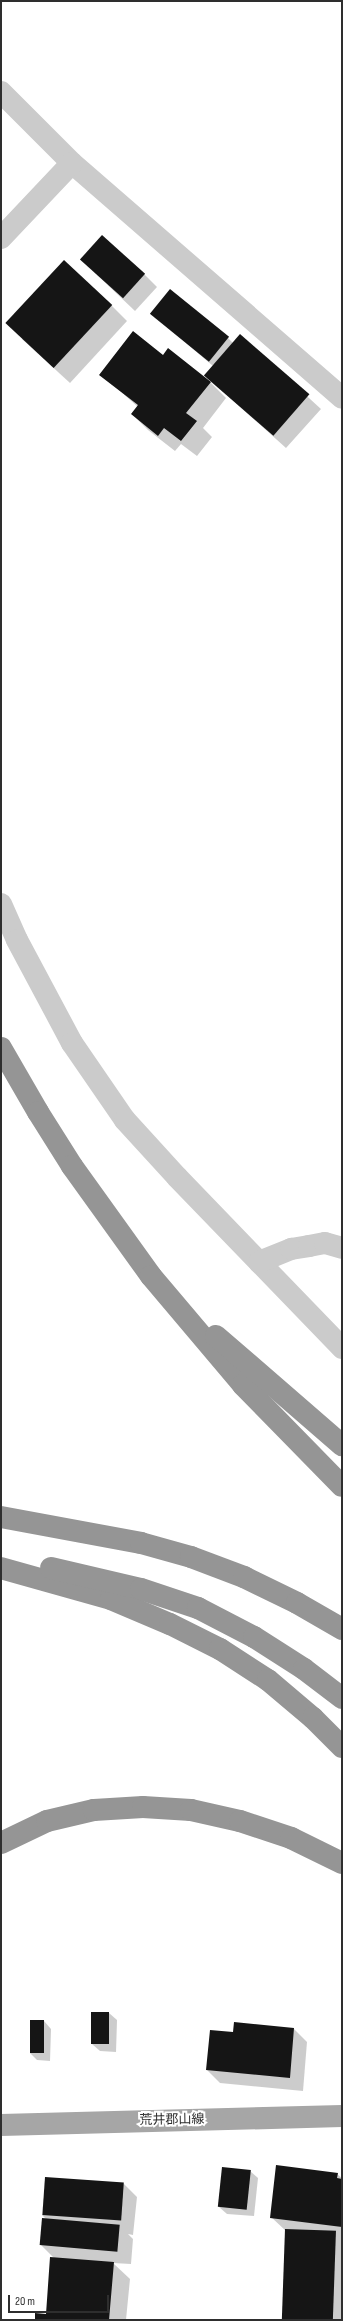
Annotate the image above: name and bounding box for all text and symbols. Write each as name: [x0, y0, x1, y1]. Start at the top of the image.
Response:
street label: 荒井郡山線: [139, 2112, 205, 2128]
scale bar: [10, 2287, 111, 2313]
text: 20 m: [15, 2294, 35, 2309]

